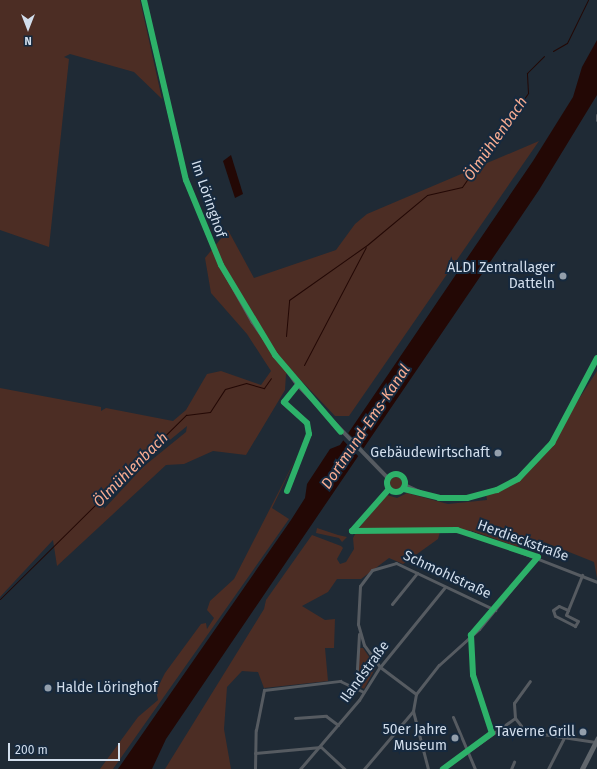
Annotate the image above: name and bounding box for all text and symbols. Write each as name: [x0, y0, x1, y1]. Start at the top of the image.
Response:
north arrow: [8, 8, 48, 48]
text: N: [24, 34, 32, 47]
water label: Ölmühlenbach: [460, 94, 532, 184]
street label: Im Löringhof: [187, 158, 229, 240]
place label: ALDI Zentrallager Datteln: [447, 260, 555, 292]
marker: ALDI Zentrallager Datteln: [558, 271, 568, 281]
water label: Dortmund-Ems-Kanal: [318, 361, 414, 493]
water label: Ölmühlenbach: [90, 429, 172, 511]
place label: Gebäudewirtschaft: [370, 445, 490, 461]
marker: Gebäudewirtschaft: [493, 448, 503, 458]
street label: Herdieckstraße: [475, 517, 571, 565]
street label: Schmohlstraße: [400, 547, 494, 603]
street label: Ilandstraße: [337, 638, 393, 706]
place label: Halde Löringhof: [56, 680, 157, 696]
marker: Halde Löringhof: [43, 683, 53, 693]
place label: 50er Jahre Museum: [383, 722, 447, 754]
place label: Taverne Grill: [495, 724, 575, 740]
marker: Taverne Grill: [578, 727, 588, 737]
marker: 50er Jahre Museum: [450, 733, 460, 743]
scale bar: [10, 735, 122, 761]
text: 200 m: [15, 743, 48, 757]

